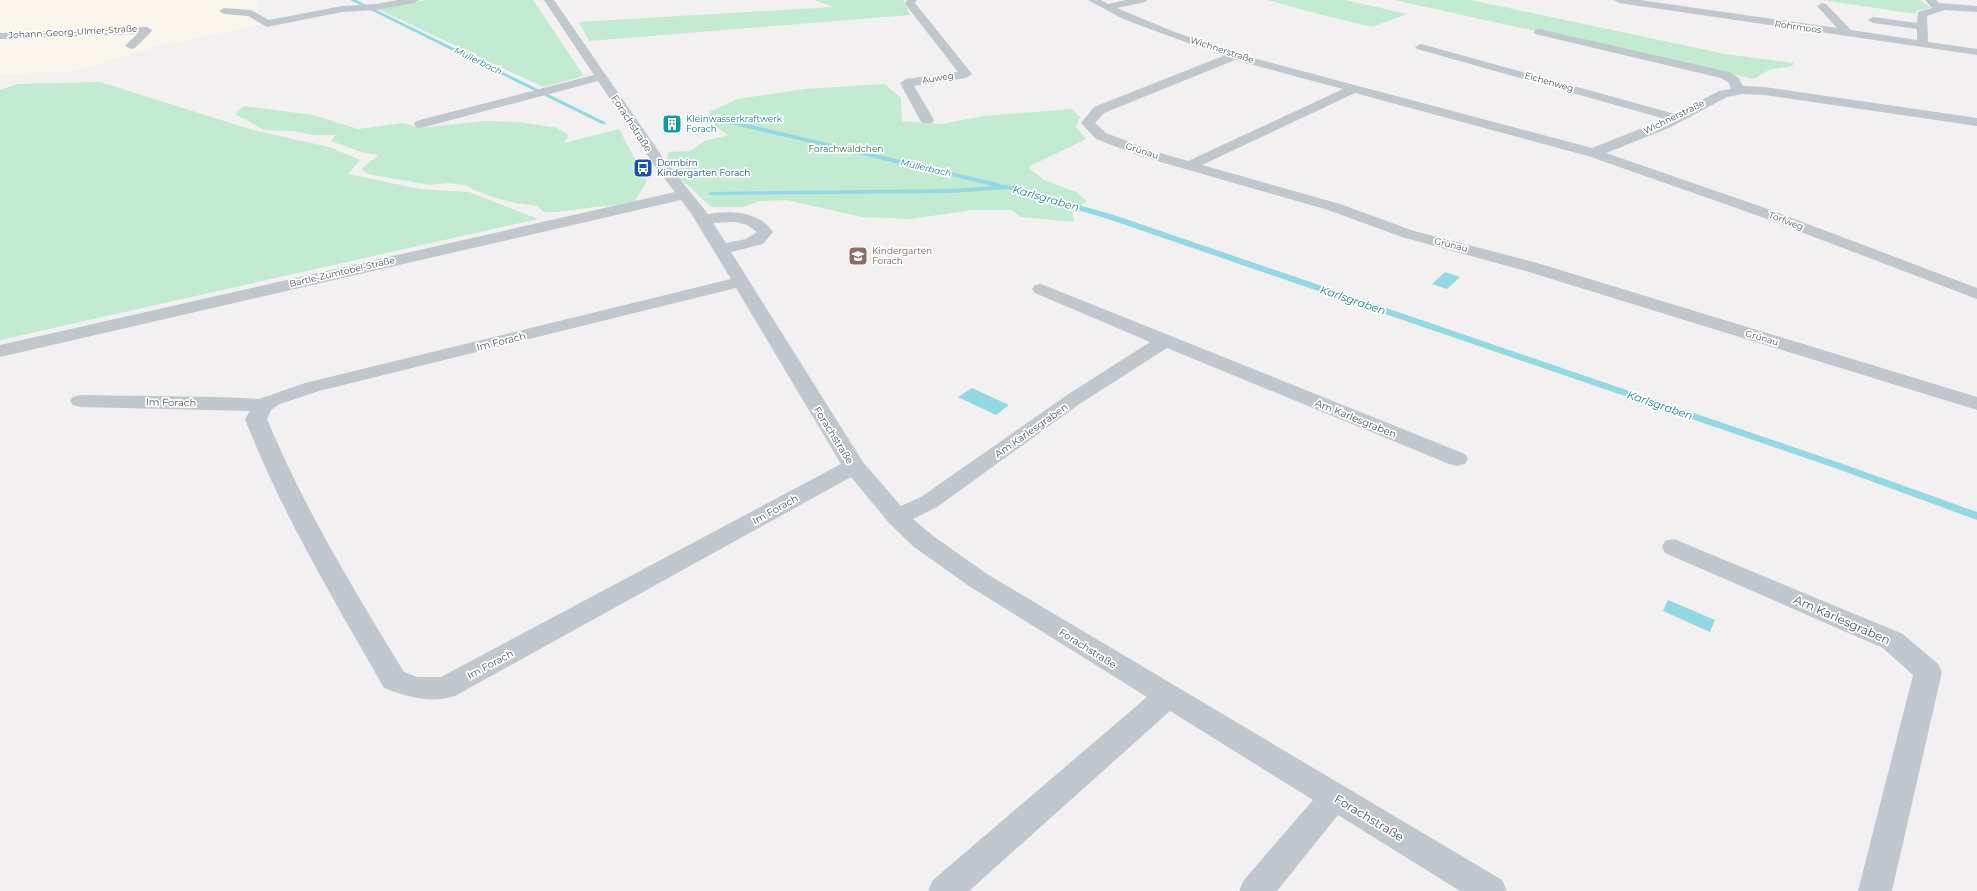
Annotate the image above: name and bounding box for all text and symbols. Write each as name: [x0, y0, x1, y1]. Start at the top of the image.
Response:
street label: Rohrmoos: [1774, 18, 1823, 35]
street label: Johann-Georg-Ulmer-Straße: [7, 23, 138, 40]
street label: Wichnerstraße: [1189, 34, 1256, 65]
water label: Müllerbach: [453, 44, 504, 77]
street label: Eichenweg: [1523, 69, 1575, 94]
street label: Auweg: [921, 70, 954, 85]
street label: Forachstraße: [608, 92, 655, 154]
street label: Wichnerstraße: [1641, 97, 1707, 136]
building icon: Kleinwasserkraftwerk Forach: [661, 113, 683, 135]
place label: Kleinwasserkraftwerk Forach: [686, 113, 783, 134]
street label: Grünau: [1124, 140, 1160, 161]
park label: Forachwäldchen: [809, 143, 883, 154]
water label: Müllerbach: [900, 156, 953, 179]
bus stop icon: Dornbirn Kindergarten Forach: [632, 157, 654, 179]
place label: Dornbirn Kindergarten Forach: [657, 157, 750, 178]
water label: Karlsgraben: [1011, 182, 1081, 214]
street label: Torfweg: [1767, 209, 1805, 232]
street label: Grünau: [1433, 235, 1469, 254]
school or university icon: Kindergarten Forach: [847, 245, 869, 267]
place label: Kindergarten Forach: [872, 245, 932, 266]
street label: Bartle-Zumtobel-Straße: [288, 254, 396, 289]
water label: Karlsgraben: [1318, 282, 1388, 318]
street label: Grünau: [1744, 327, 1780, 348]
street label: Im Forach: [475, 329, 527, 354]
water label: Karlsgraben: [1625, 387, 1695, 423]
street label: Im Forach: [146, 396, 196, 409]
street label: Am Karlesgraben: [1313, 396, 1398, 441]
street label: Am Karlesgraben: [992, 400, 1071, 461]
street label: Forachstraße: [811, 404, 856, 466]
street label: Im Forach: [750, 492, 800, 527]
street label: Am Karlesgraben: [1792, 592, 1893, 648]
street label: Forachstraße: [1057, 626, 1119, 671]
street label: Im Forach: [465, 647, 516, 682]
street label: Forachstraße: [1332, 791, 1407, 844]

